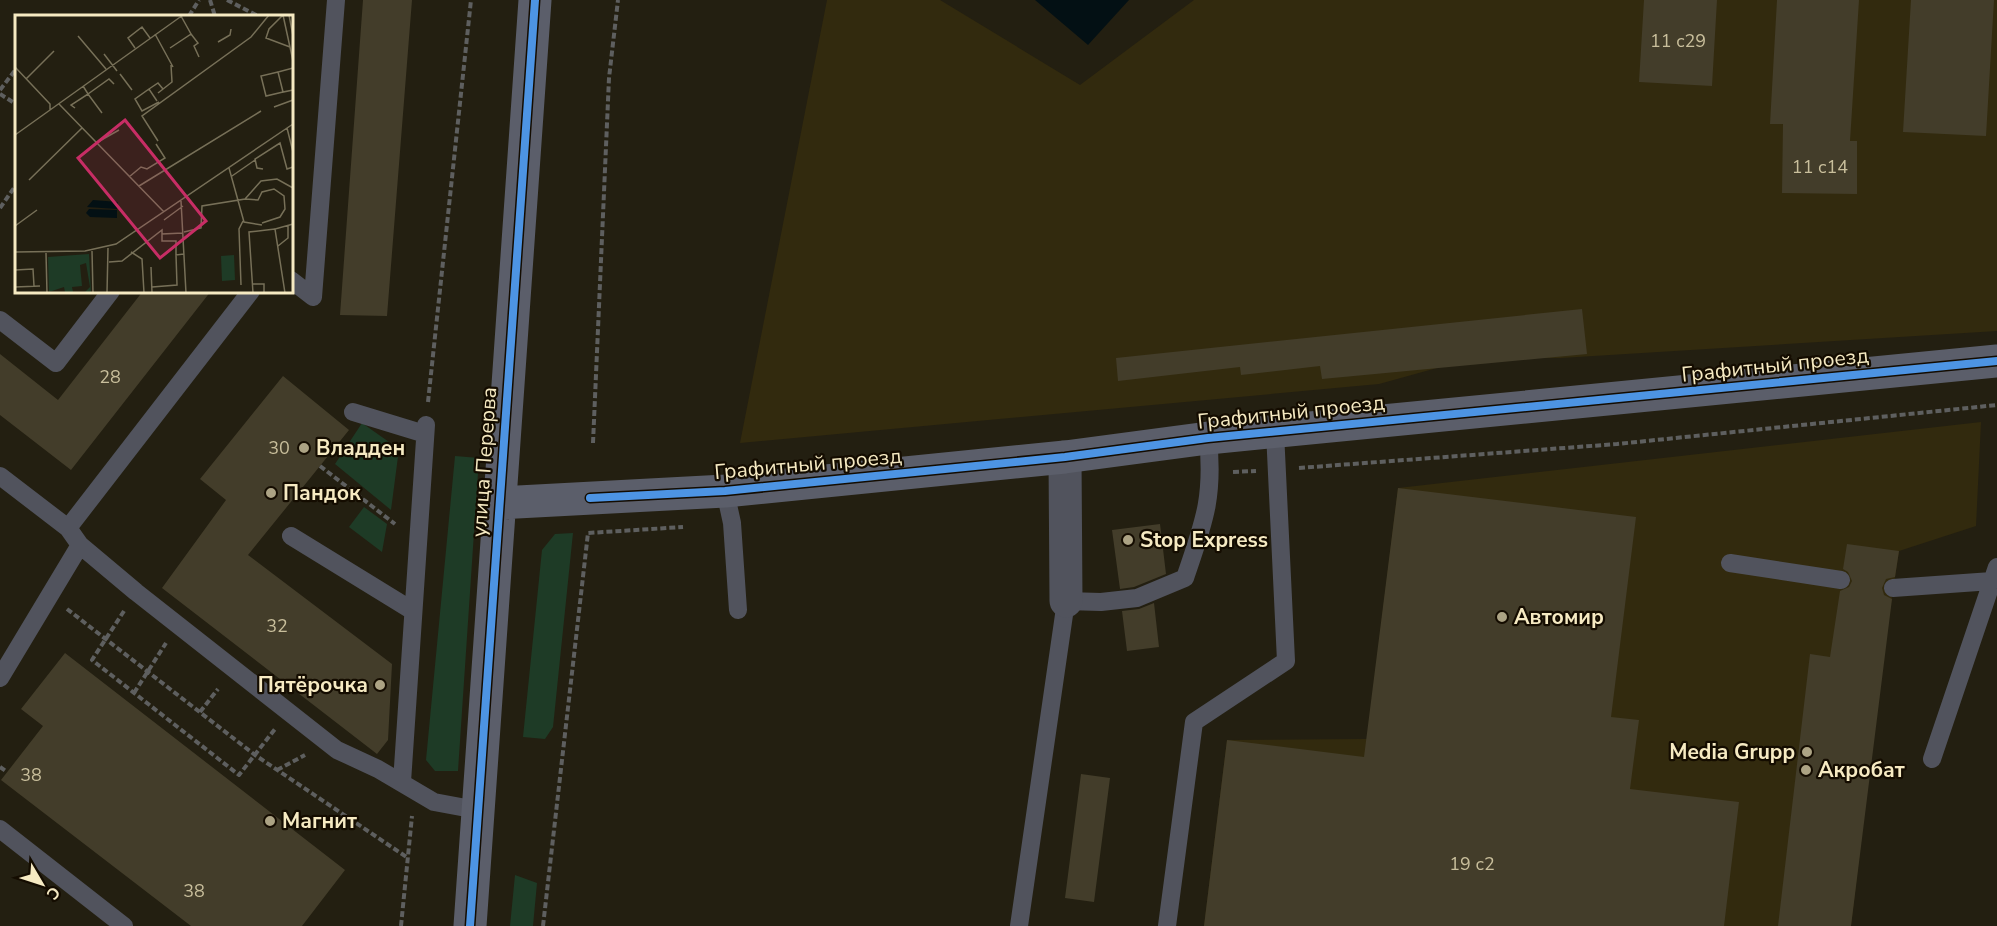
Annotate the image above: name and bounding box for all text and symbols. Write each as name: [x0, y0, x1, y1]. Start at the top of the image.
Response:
inset map: [15, 15, 292, 292]
house number: 11 c29: [1650, 29, 1706, 53]
house number: 11 с14: [1792, 155, 1848, 179]
street label: Графитный проезд: [1680, 341, 1870, 389]
house number: 28: [99, 365, 121, 389]
street label: улица Перерва: [465, 386, 503, 538]
street label: Графитный проезд: [1196, 388, 1386, 436]
place label: Владден: [316, 434, 405, 462]
house number: 30: [268, 436, 290, 460]
marker: Владден: [297, 441, 311, 455]
street label: Графитный проезд: [713, 442, 903, 486]
place label: Пандок: [283, 479, 361, 507]
marker: Пандок: [264, 486, 278, 500]
place label: Stop Express: [1140, 526, 1268, 554]
marker: Stop Express: [1121, 533, 1135, 547]
place label: Автомир: [1514, 603, 1604, 631]
marker: Автомир: [1495, 610, 1509, 624]
house number: 32: [266, 614, 288, 638]
place label: Пятёрочка: [258, 671, 368, 699]
marker: Пятёрочка: [373, 678, 387, 692]
place label: Media Grupp: [1669, 738, 1795, 766]
marker: Media Grupp: [1800, 745, 1814, 759]
place label: Акробат: [1818, 756, 1905, 784]
house number: 38: [20, 763, 42, 787]
marker: Акробат: [1799, 763, 1813, 777]
place label: Магнит: [282, 807, 357, 835]
marker: Магнит: [263, 814, 277, 828]
house number: 19 с2: [1449, 852, 1495, 876]
north arrow: [12, 854, 72, 914]
house number: 38: [183, 879, 205, 903]
text: С: [41, 882, 65, 904]

